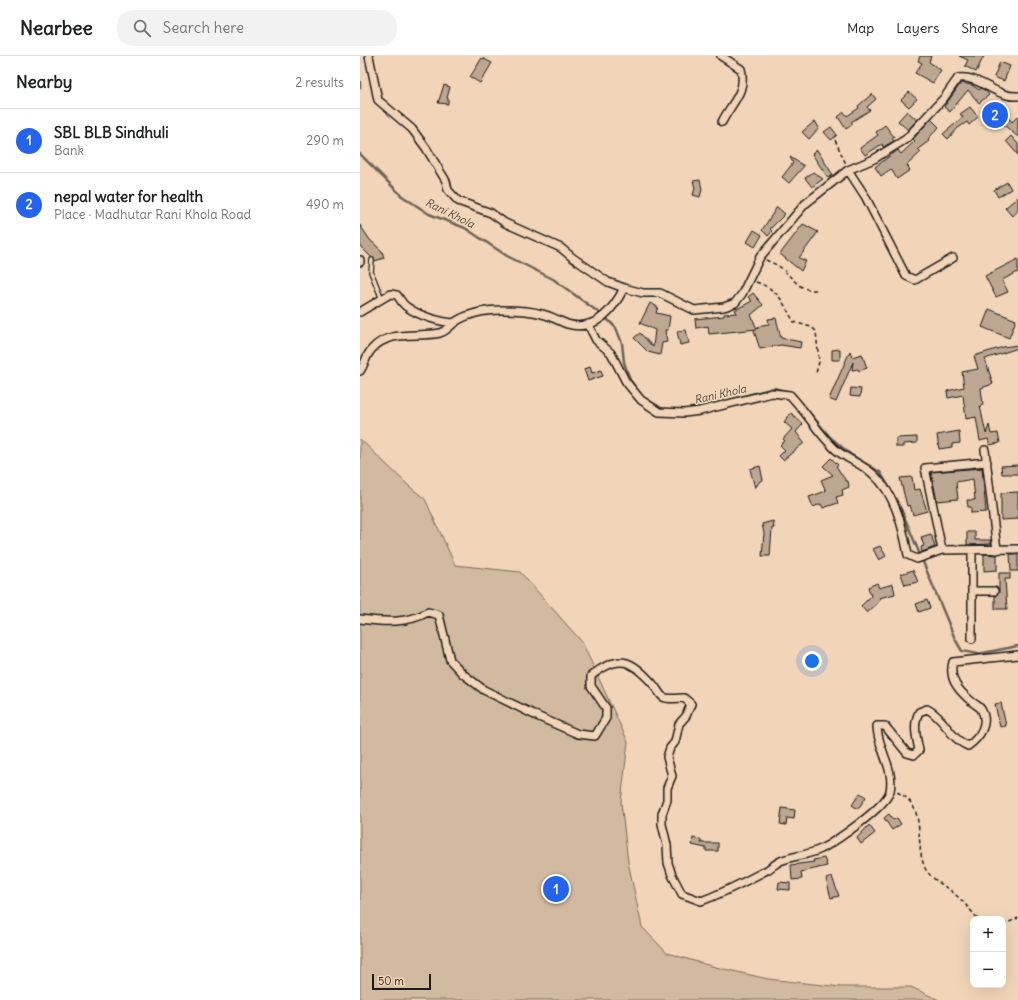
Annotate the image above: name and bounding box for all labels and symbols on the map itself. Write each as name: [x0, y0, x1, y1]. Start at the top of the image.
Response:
pin: 2: [982, 100, 1008, 130]
water label: Rani Khola: [423, 195, 477, 231]
water label: Rani Khola: [693, 381, 748, 407]
your location: [802, 651, 822, 671]
pin: 1: [543, 874, 569, 904]
scale bar: [372, 972, 431, 991]

